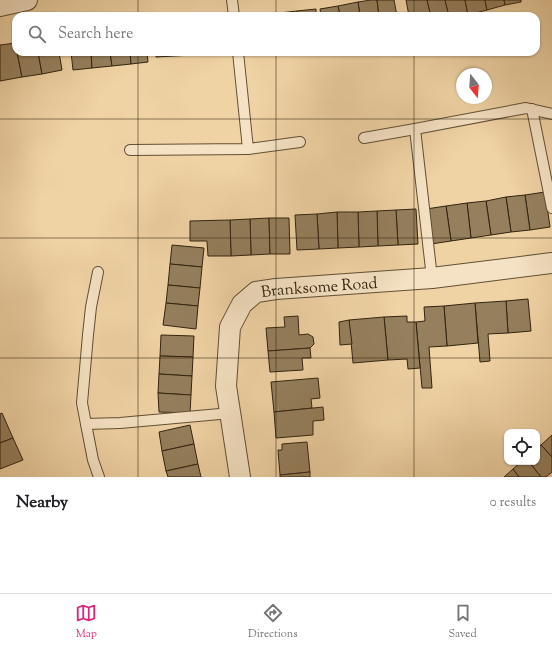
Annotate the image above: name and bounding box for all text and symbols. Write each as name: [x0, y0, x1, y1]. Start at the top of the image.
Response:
search box: [12, 12, 540, 56]
icon: search: [26, 23, 48, 45]
text: Search here: [58, 24, 133, 45]
north arrow: [456, 68, 492, 104]
street label: Branksome Road: [260, 273, 378, 305]
map controls: [504, 429, 540, 465]
button: locate: [504, 429, 540, 465]
text: Nearby: [16, 491, 68, 515]
text: 0 results: [490, 494, 536, 512]
tab: Map: [75, 602, 97, 642]
tab: Directions: [248, 602, 298, 642]
tab: Saved: [448, 602, 477, 642]

